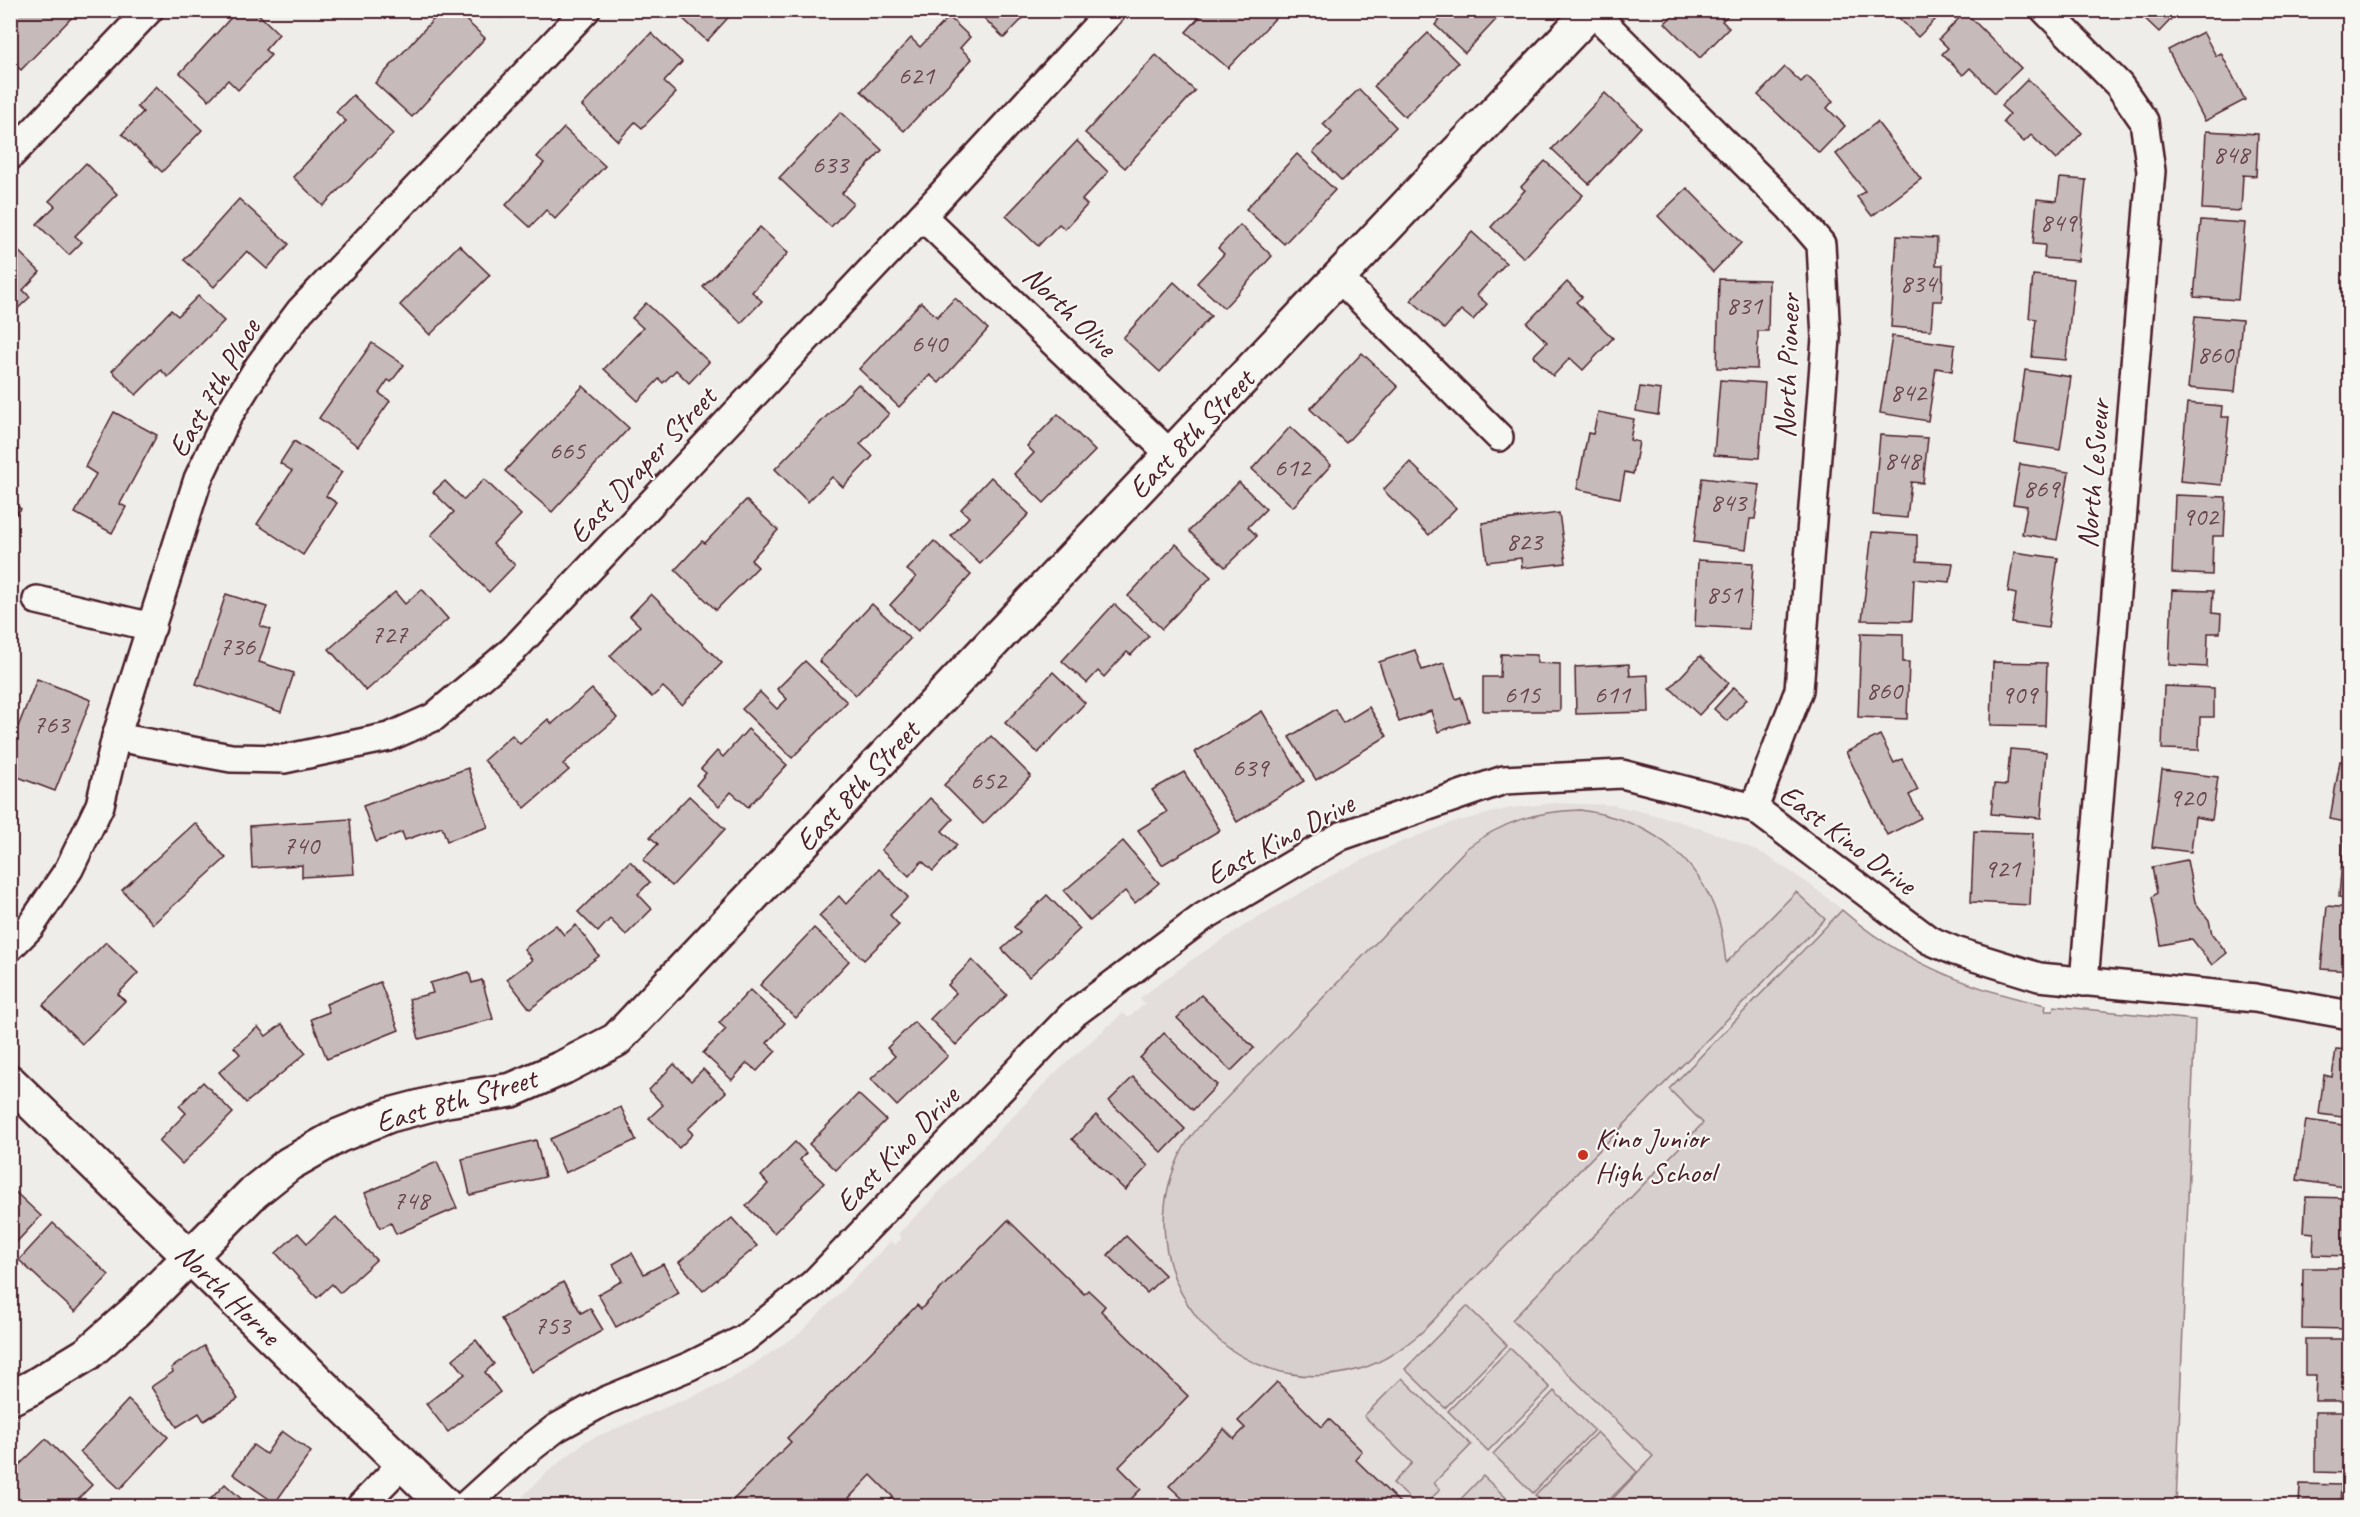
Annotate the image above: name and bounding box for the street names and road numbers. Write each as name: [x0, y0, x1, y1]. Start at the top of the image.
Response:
street label: North Olive: [1015, 257, 1127, 367]
street label: North Pioneer: [1765, 291, 1809, 439]
street label: East 7th Place: [159, 310, 270, 464]
street label: East 8th Street: [1120, 359, 1264, 507]
street label: East Draper Street: [560, 376, 726, 551]
street label: North LeSueur: [2068, 395, 2119, 550]
street label: East 8th Street: [787, 710, 929, 859]
street label: East Kino Drive: [1772, 775, 1926, 904]
street label: East Kino Drive: [1200, 783, 1362, 894]
street label: East 8th Street: [371, 1058, 544, 1141]
street label: East Kino Drive: [827, 1076, 968, 1220]
street label: North Horne: [167, 1235, 290, 1355]

